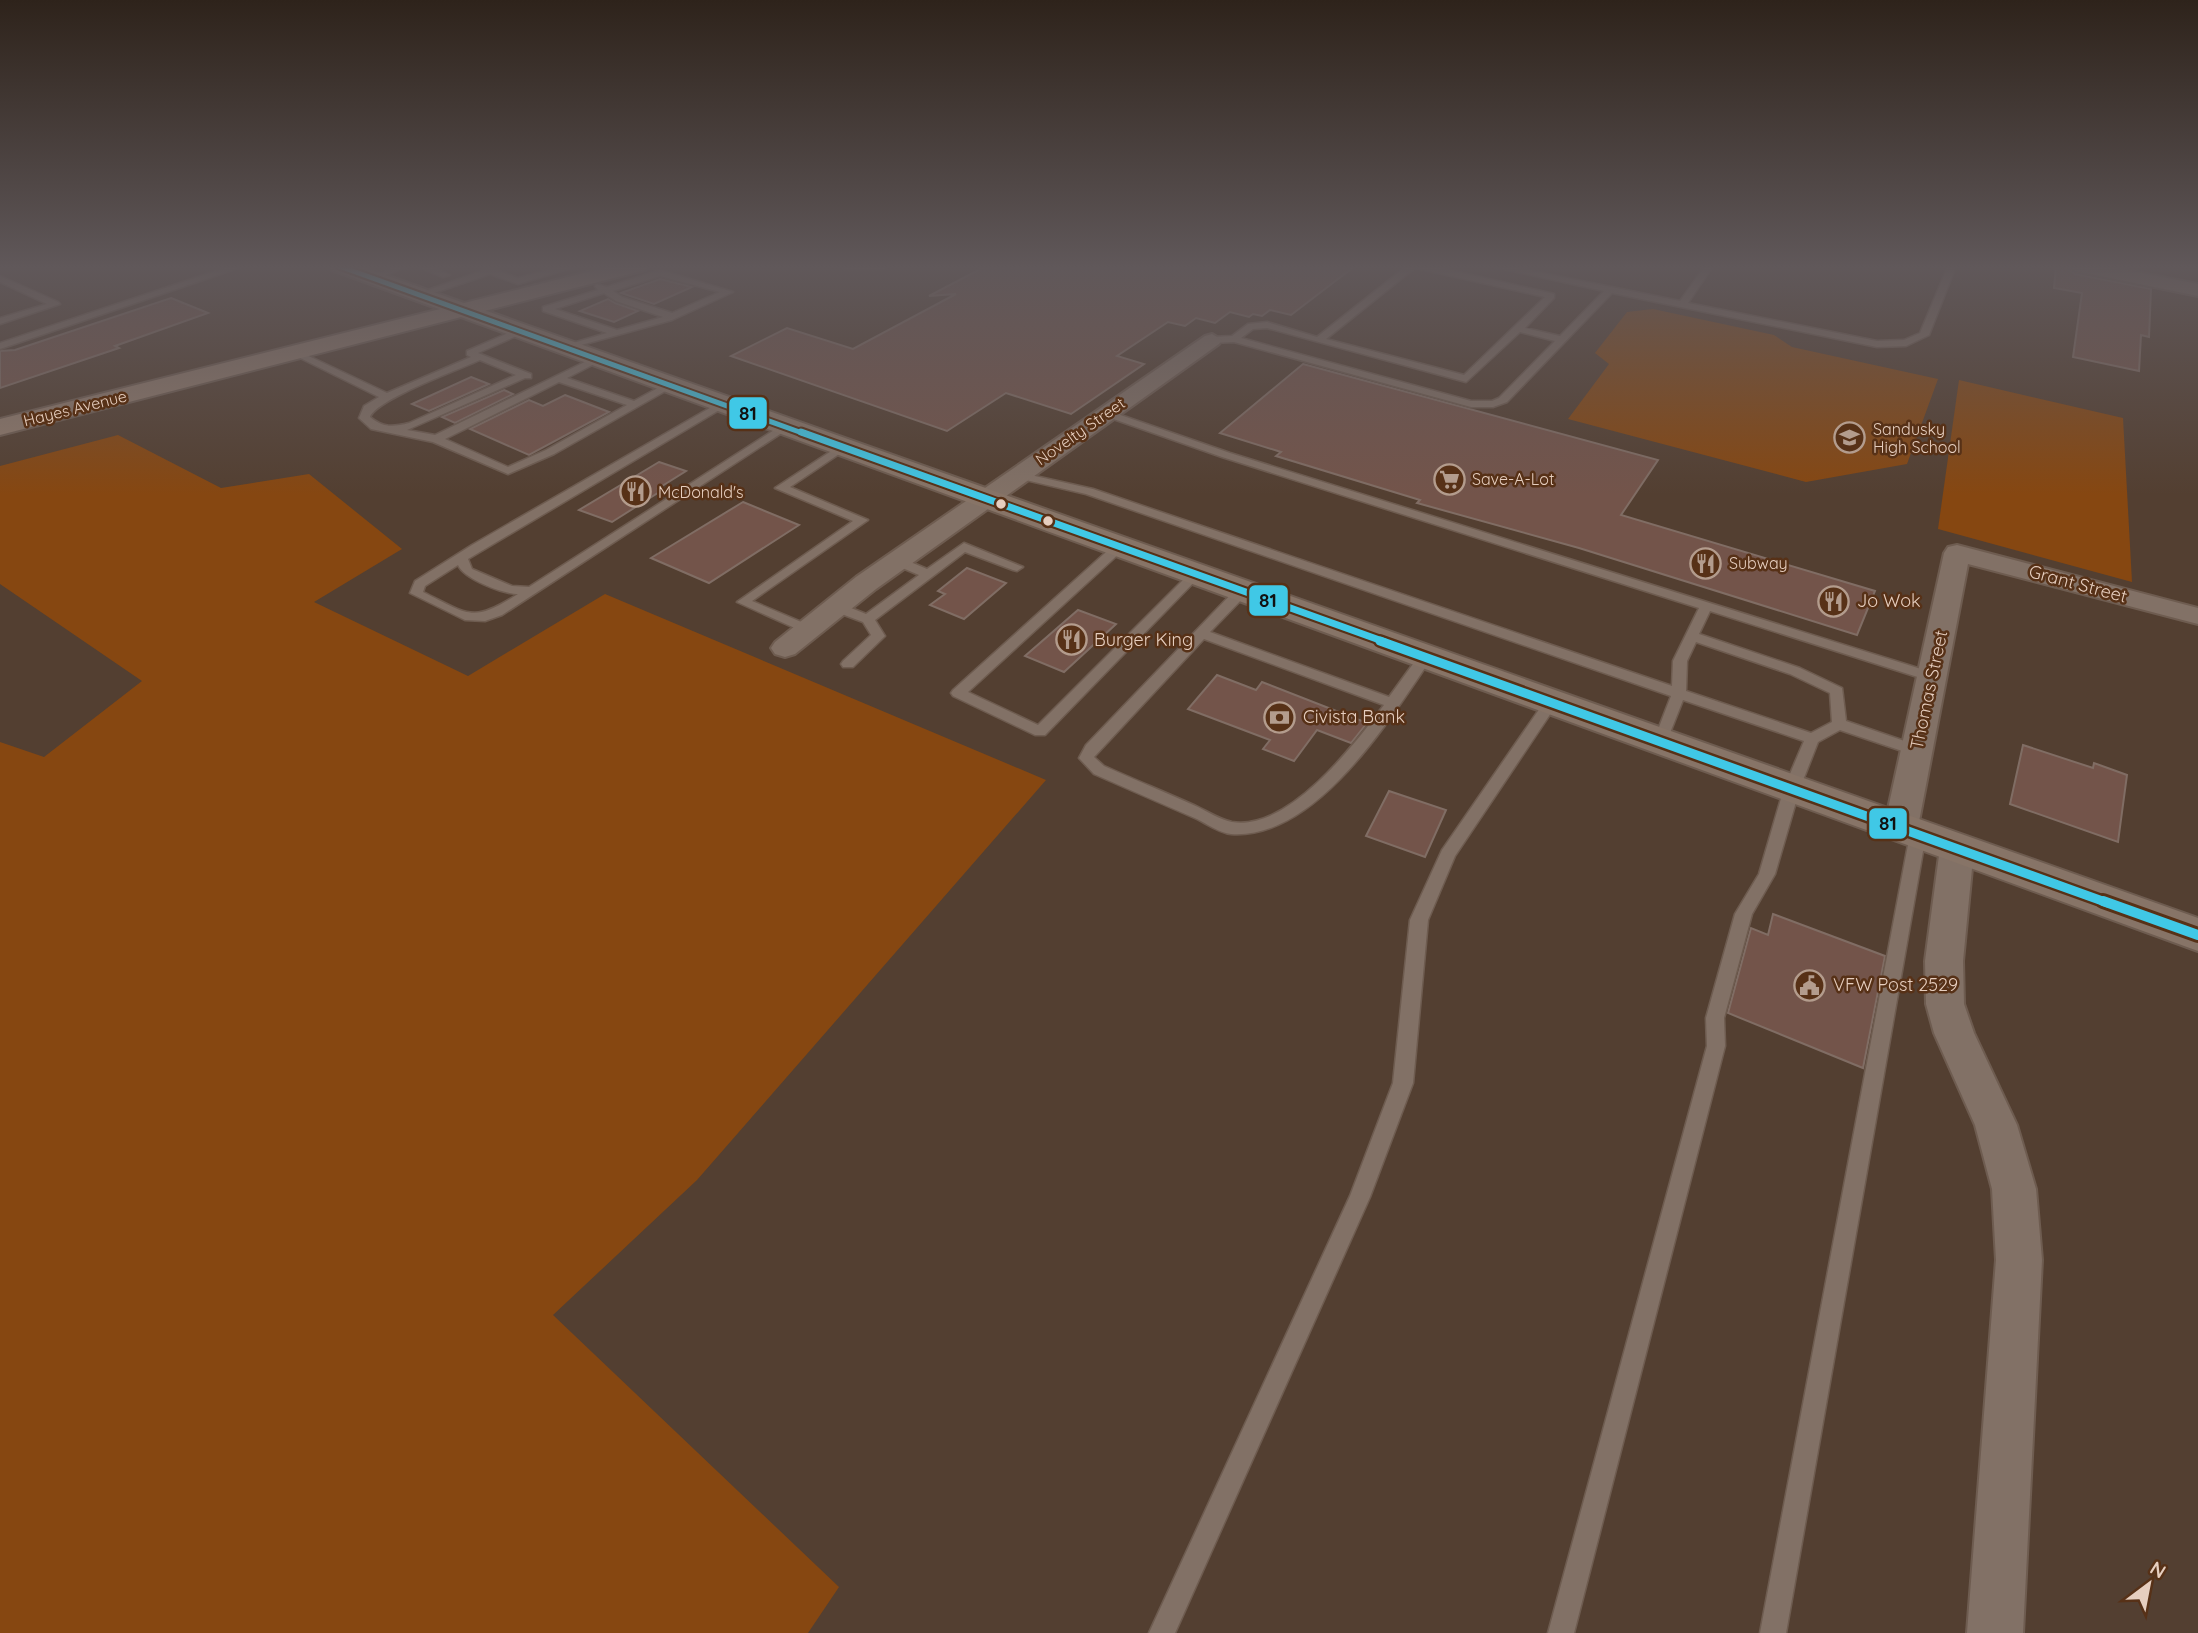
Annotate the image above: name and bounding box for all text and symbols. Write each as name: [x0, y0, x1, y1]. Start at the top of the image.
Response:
street label: Hayes Avenue: [21, 385, 129, 431]
street label: Novelty Street: [1031, 393, 1129, 469]
line badge: 81: [728, 396, 768, 430]
text: 81: [739, 401, 757, 425]
place label: Sandusky High School: [1873, 419, 1961, 457]
school or university icon: Sandusky High School: [1833, 421, 1867, 455]
supermarket icon: Save-A-Lot: [1432, 462, 1466, 496]
place label: Save-A-Lot: [1472, 469, 1554, 489]
restaurant icon: McDonald's: [618, 475, 652, 509]
place label: McDonald's: [658, 482, 744, 502]
unlabelled marker: [994, 497, 1008, 511]
unlabelled marker: [1041, 514, 1055, 528]
restaurant icon: Subway: [1689, 546, 1723, 580]
place label: Subway: [1729, 553, 1788, 573]
street label: Grant Street: [2026, 559, 2130, 608]
line badge: 81: [1248, 584, 1289, 617]
restaurant icon: Jo Wok: [1817, 584, 1851, 618]
text: 81: [1259, 588, 1277, 612]
place label: Jo Wok: [1857, 589, 1921, 612]
restaurant icon: Burger King: [1054, 623, 1088, 657]
place label: Burger King: [1094, 628, 1193, 651]
street label: Thomas Street: [1905, 628, 1952, 752]
bank icon: Civista Bank: [1263, 700, 1297, 734]
place label: Civista Bank: [1303, 705, 1405, 728]
line badge: 81: [1868, 807, 1908, 840]
text: 81: [1879, 811, 1897, 835]
public building icon: VFW Post 2529: [1793, 968, 1827, 1002]
place label: VFW Post 2529: [1833, 973, 1958, 996]
north arrow: [2114, 1549, 2184, 1619]
text: N: [2146, 1556, 2170, 1583]

